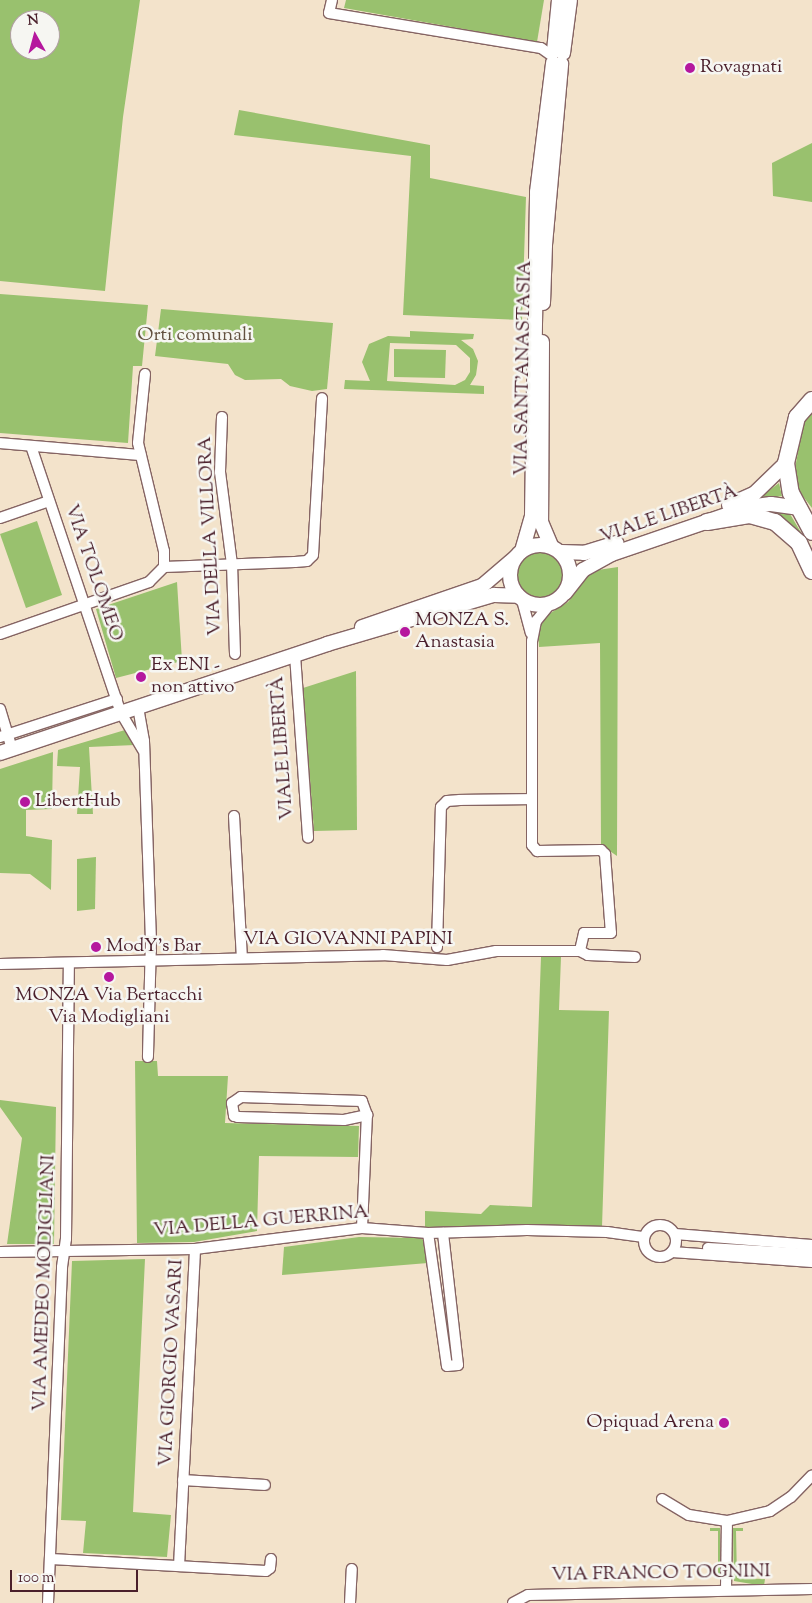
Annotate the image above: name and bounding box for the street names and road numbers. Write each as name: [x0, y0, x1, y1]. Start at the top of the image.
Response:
street label: VIA SANT'ANASTASIA: [511, 260, 537, 476]
street label: VIA DELLA VILLORA: [194, 436, 228, 636]
street label: VIALE LIBERTÀ: [597, 481, 741, 549]
street label: VIA TOLOMEO: [59, 502, 127, 644]
street label: VIALE LIBERTÀ: [267, 675, 299, 821]
street label: VIA GIOVANNI PAPINI: [243, 929, 453, 951]
street label: VIA AMEDEO MODIGLIANI: [29, 1154, 61, 1412]
street label: VIA DELLA GUERRINA: [152, 1201, 370, 1243]
street label: VIA GIORGIO VASARI: [155, 1259, 189, 1467]
street label: VIA FRANCO TOGNINI: [551, 1561, 771, 1587]

